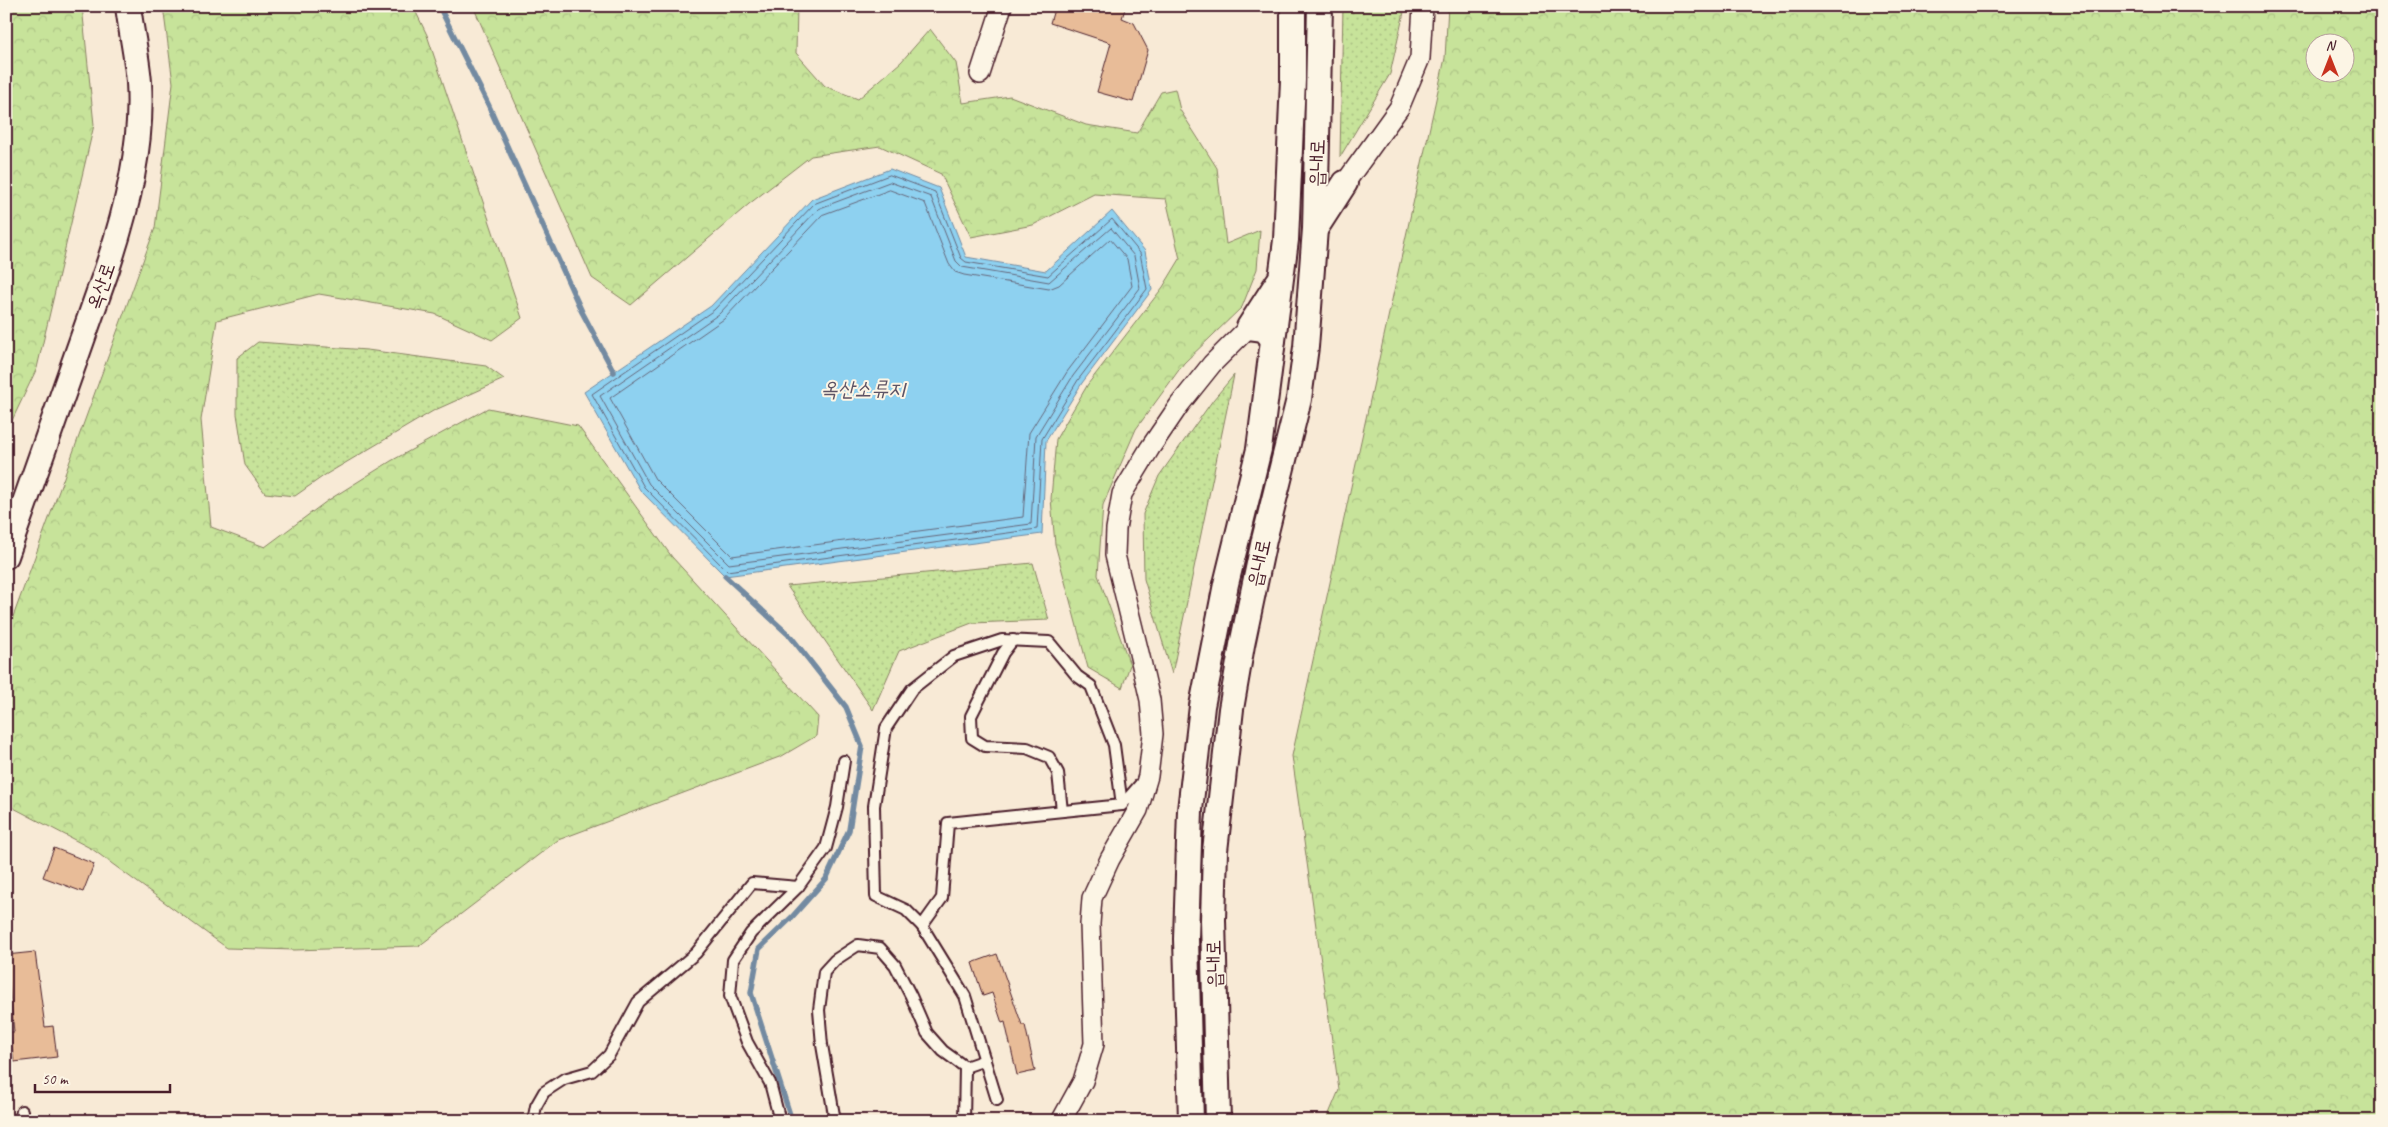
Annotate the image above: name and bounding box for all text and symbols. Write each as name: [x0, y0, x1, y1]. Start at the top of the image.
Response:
north arrow: [2306, 32, 2356, 82]
text: N: [2326, 37, 2337, 54]
street label: 읍내로: [1304, 138, 1330, 188]
street label: 옥산로: [81, 259, 121, 313]
water label: 옥산소류지: [821, 376, 907, 402]
street label: 읍내로: [1242, 537, 1276, 589]
street label: 읍내로: [1201, 940, 1227, 988]
scale bar: [35, 1062, 170, 1094]
text: 50 m: [42, 1070, 69, 1089]

